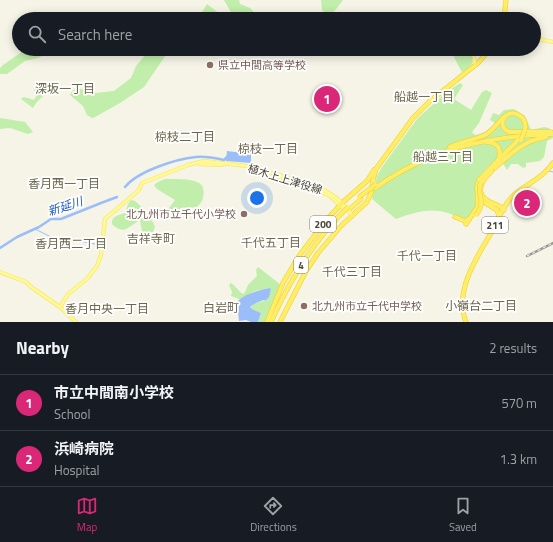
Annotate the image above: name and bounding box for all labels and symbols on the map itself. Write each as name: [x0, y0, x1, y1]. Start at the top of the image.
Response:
place label: 県立中間高等学校: [218, 57, 306, 73]
marker: 県立中間高等学校: [205, 60, 215, 70]
district label: 深坂一丁目: [35, 79, 95, 98]
pin: 1: [314, 84, 340, 114]
district label: 船越一丁目: [394, 87, 454, 106]
district label: 椋枝二丁目: [155, 127, 215, 146]
district label: 椋枝一丁目: [238, 139, 298, 158]
district label: 船越三丁目: [413, 147, 473, 166]
street label: 植木上上津役線: [246, 160, 324, 198]
district label: 香月西一丁目: [28, 174, 100, 193]
your location: [247, 188, 267, 208]
pin: 2: [514, 188, 540, 218]
water label: 新延川: [45, 191, 87, 221]
place label: 北九州市立千代小学校: [126, 206, 236, 222]
marker: 北九州市立千代小学校: [239, 209, 249, 219]
road number: 200: [310, 216, 336, 232]
road number: 211: [482, 217, 508, 233]
district label: 吉祥寺町: [127, 229, 175, 248]
district label: 千代五丁目: [241, 233, 301, 252]
district label: 香月西二丁目: [35, 234, 107, 253]
district label: 千代一丁目: [397, 246, 457, 265]
road number: 4: [294, 257, 308, 273]
district label: 千代三丁目: [322, 262, 382, 281]
district label: 小嶺台二丁目: [445, 296, 517, 315]
district label: 白岩町: [203, 298, 239, 317]
place label: 北九州市立千代中学校: [312, 298, 422, 314]
district label: 香月中央一丁目: [65, 299, 149, 318]
marker: 北九州市立千代中学校: [299, 301, 309, 311]

